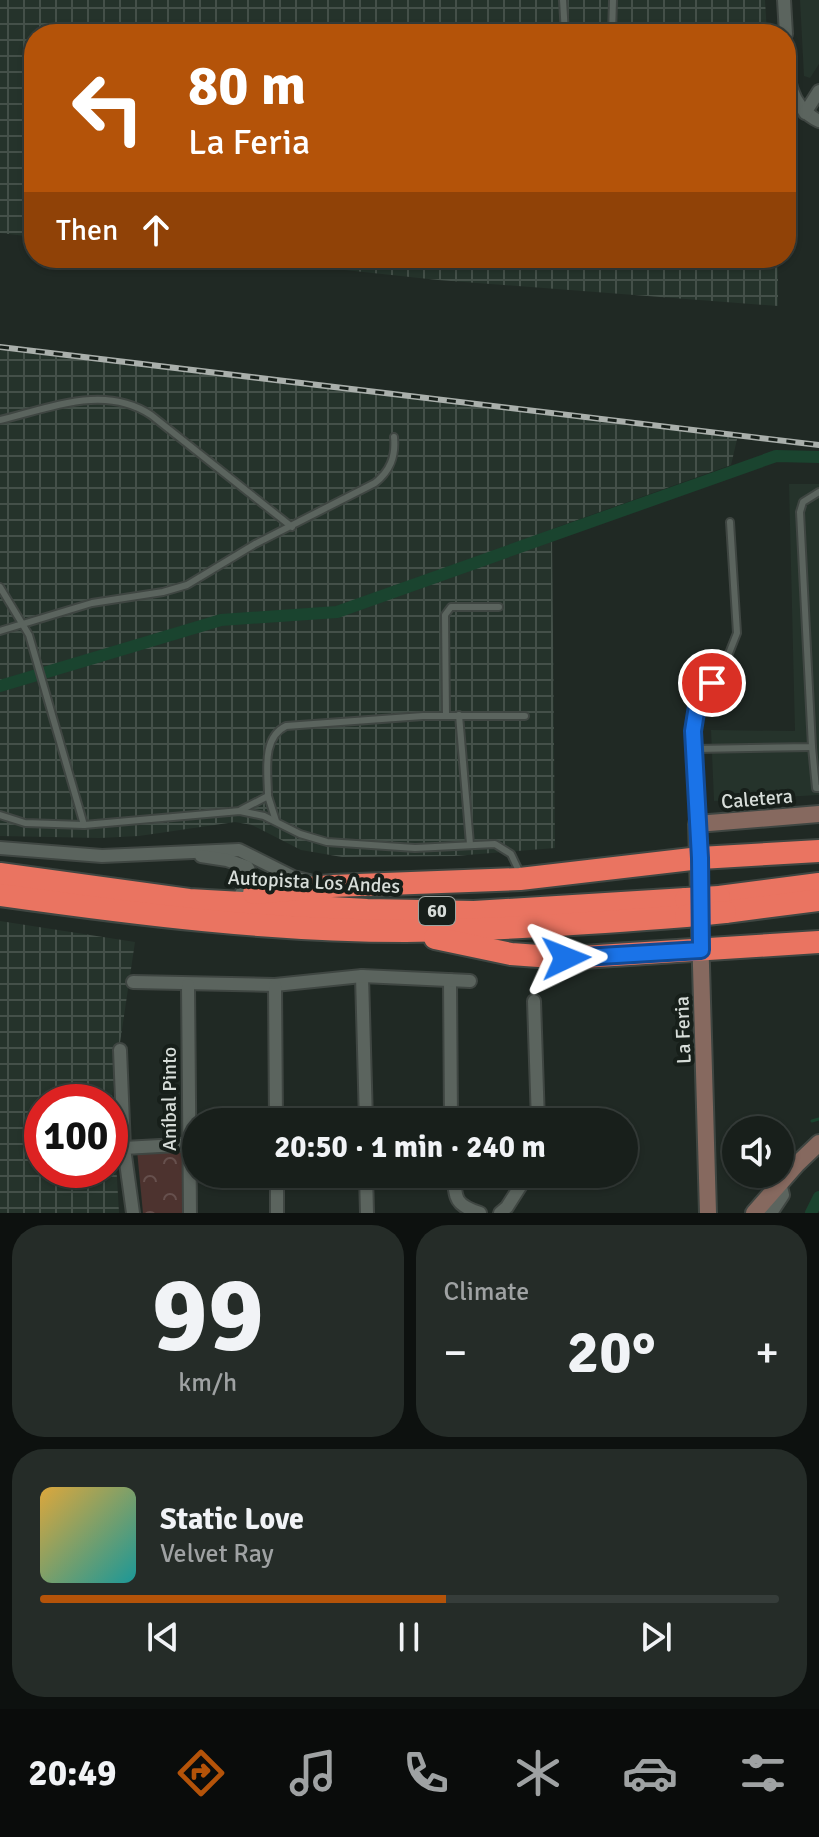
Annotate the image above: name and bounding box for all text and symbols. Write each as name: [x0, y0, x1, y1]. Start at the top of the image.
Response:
text: 80 m: [188, 51, 306, 120]
icon: left: [56, 56, 160, 160]
text: La Feria: [188, 120, 310, 165]
icon: ahead: [134, 208, 178, 252]
text: Then: [56, 212, 118, 249]
pin: [678, 649, 746, 717]
icon: arrive: [690, 661, 734, 705]
street label: Caletera: [720, 783, 794, 815]
street label: Autopista Los Andes: [227, 865, 401, 899]
road number: 60: [419, 897, 455, 925]
position arrow: [524, 916, 608, 1000]
street label: La Feria: [669, 996, 697, 1064]
street label: Aníbal Pinto: [157, 1047, 182, 1151]
speed limit sign: 100: [24, 1084, 128, 1188]
map controls: [722, 1116, 794, 1188]
button: sound: [722, 1116, 794, 1188]
text: 20:50 · 1 min · 240 m: [274, 1129, 546, 1166]
text: 99: [152, 1251, 264, 1379]
text: Climate: [444, 1276, 529, 1308]
text: 20°: [567, 1316, 656, 1390]
text: −: [444, 1326, 467, 1380]
text: +: [755, 1326, 779, 1380]
text: km/h: [178, 1367, 237, 1399]
text: Static Love: [160, 1501, 304, 1538]
text: Velvet Ray: [160, 1538, 274, 1570]
icon: previous: [141, 1615, 185, 1659]
icon: pause: [387, 1615, 431, 1659]
icon: next: [634, 1615, 678, 1659]
icon: directions: [173, 1745, 229, 1801]
icon: music: [285, 1745, 341, 1801]
icon: phone: [398, 1745, 454, 1801]
icon: climate: [510, 1745, 566, 1801]
icon: car: [622, 1745, 678, 1801]
icon: filters: [735, 1745, 791, 1801]
text: 20:49: [28, 1751, 117, 1796]

